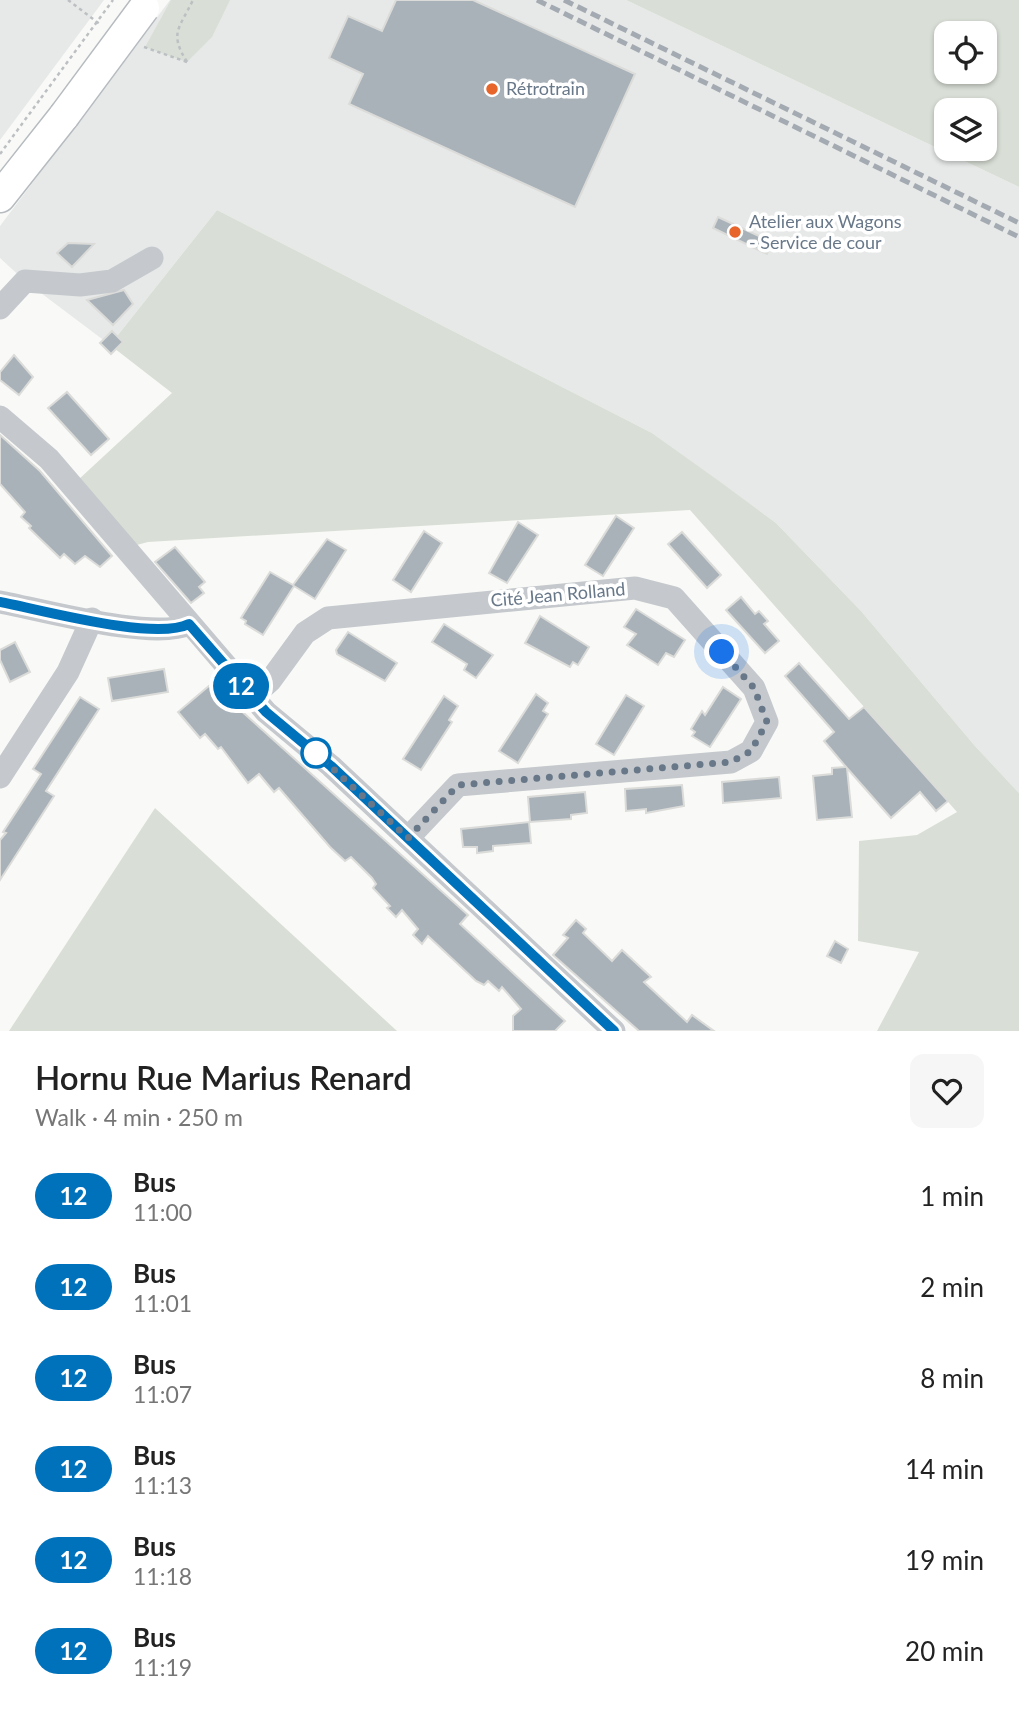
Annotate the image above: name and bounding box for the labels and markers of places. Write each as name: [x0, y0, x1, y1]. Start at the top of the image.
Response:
place label: Rétrotrain: [506, 77, 585, 99]
marker: Rétrotrain: [484, 81, 500, 97]
place label: Atelier aux Wagons - Service de cour: [749, 210, 902, 253]
marker: Atelier aux Wagons - Service de cour: [727, 224, 743, 240]
unlabelled marker: [301, 738, 331, 768]

